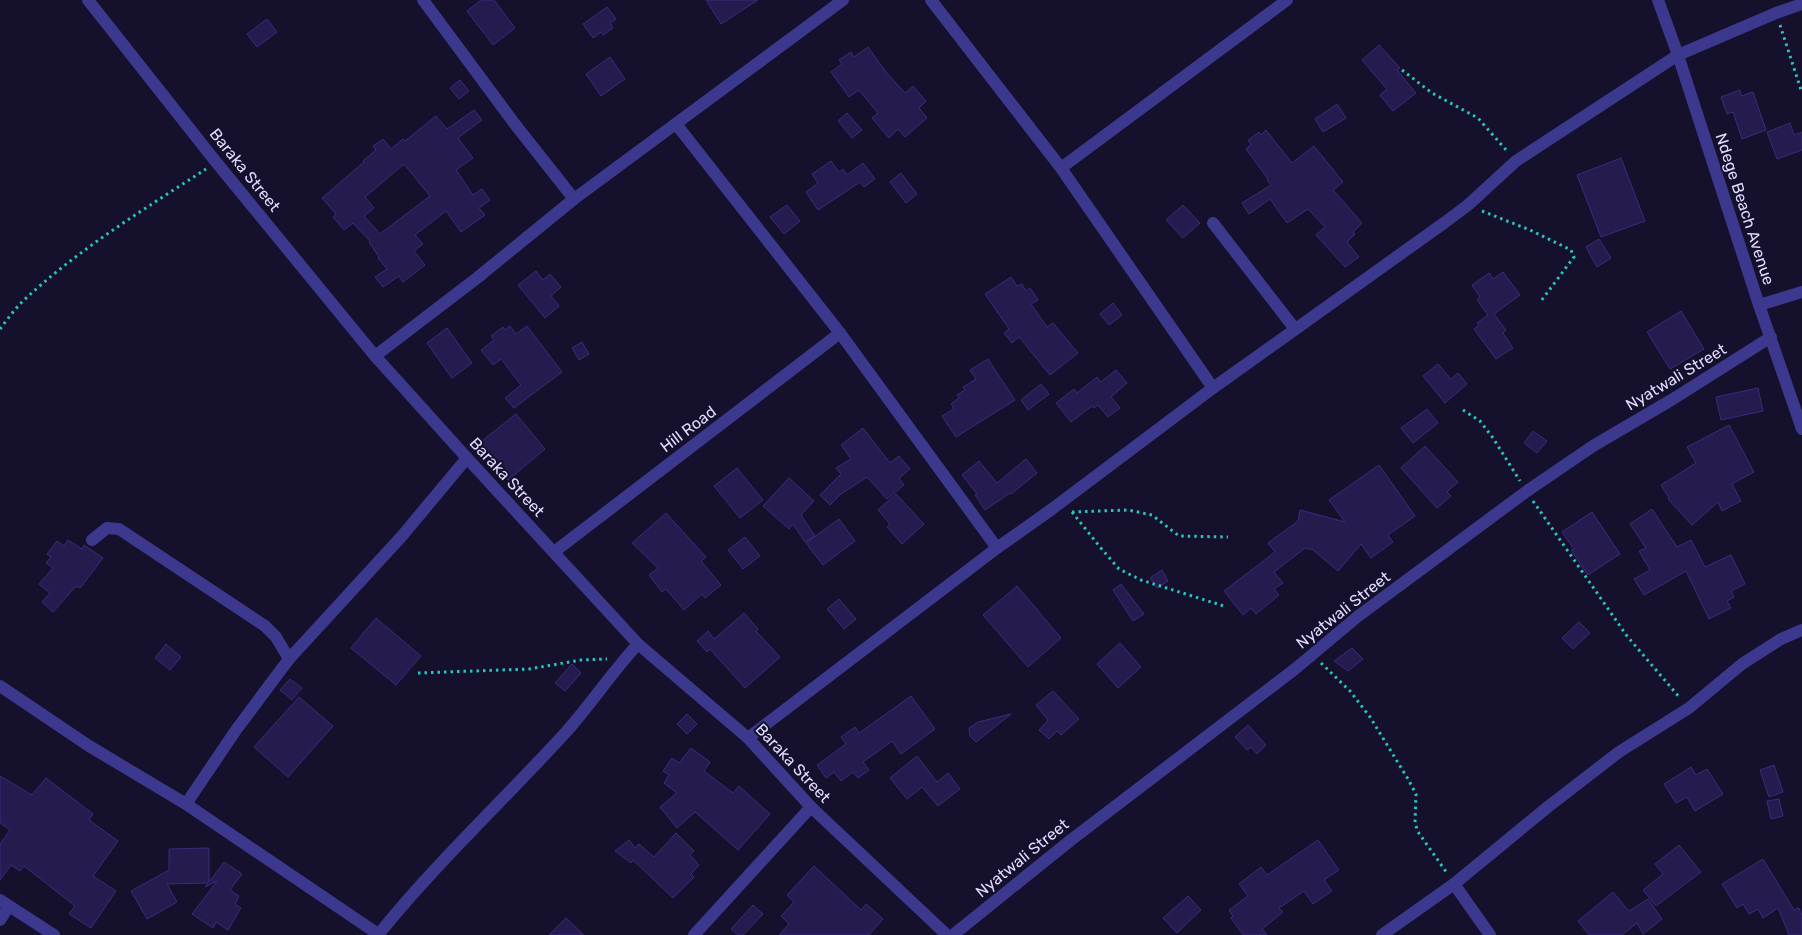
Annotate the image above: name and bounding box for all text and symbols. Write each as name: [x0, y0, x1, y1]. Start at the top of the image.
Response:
street label: Baraka Street: [206, 125, 284, 215]
street label: Ndege Beach Avenue: [1711, 131, 1779, 287]
street label: Nyatwali Street: [1622, 339, 1730, 415]
street label: Hill Road: [656, 402, 720, 456]
street label: Baraka Street: [465, 433, 549, 521]
street label: Nyatwali Street: [1292, 567, 1394, 653]
street label: Baraka Street: [751, 719, 835, 807]
street label: Nyatwali Street: [972, 815, 1072, 901]

